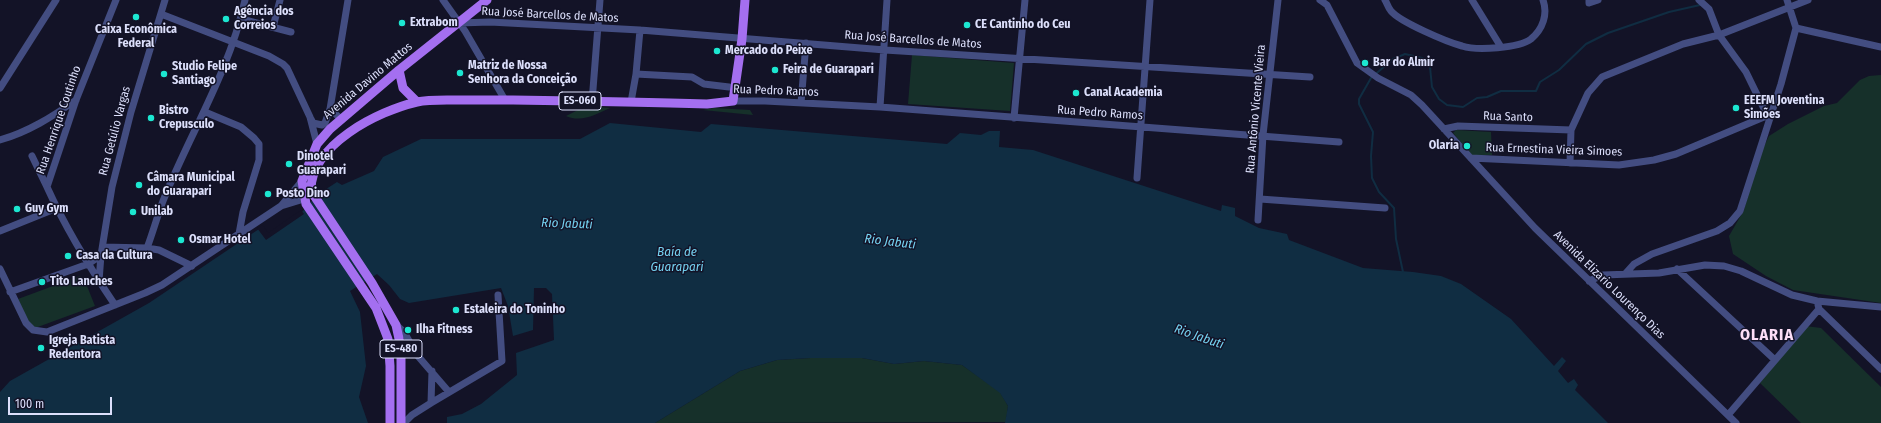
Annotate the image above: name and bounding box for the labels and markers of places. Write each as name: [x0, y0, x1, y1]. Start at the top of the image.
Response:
place label: Agência dos Correios: [234, 5, 294, 33]
marker: Caixa Econômica Federal: [131, 12, 141, 22]
marker: Agência dos Correios: [221, 14, 231, 24]
place label: Extrabom: [410, 16, 458, 30]
marker: Extrabom: [397, 18, 407, 28]
place label: CE Cantinho do Ceu: [975, 18, 1071, 32]
marker: CE Cantinho do Ceu: [962, 20, 972, 30]
place label: Caixa Econômica Federal: [95, 23, 177, 51]
place label: Mercado do Peixe: [725, 44, 813, 58]
marker: Mercado do Peixe: [712, 46, 722, 56]
place label: Bar do Almir: [1373, 56, 1434, 70]
marker: Bar do Almir: [1360, 58, 1370, 68]
place label: Matriz de Nossa Senhora da Conceição: [468, 59, 577, 87]
place label: Studio Felipe Santiago: [172, 60, 237, 88]
place label: Feira de Guarapari: [783, 63, 874, 77]
marker: Feira de Guarapari: [770, 65, 780, 75]
marker: Matriz de Nossa Senhora da Conceição: [455, 68, 465, 78]
marker: Studio Felipe Santiago: [159, 69, 169, 79]
place label: Canal Academia: [1084, 86, 1162, 100]
marker: Canal Academia: [1071, 88, 1081, 98]
place label: EEEFM Joventina Simões: [1744, 94, 1824, 122]
marker: EEEFM Joventina Simões: [1731, 103, 1741, 113]
place label: Bistro Crepusculo: [159, 104, 214, 132]
marker: Bistro Crepusculo: [146, 113, 156, 123]
place label: Olaria: [1429, 139, 1459, 153]
marker: Olaria: [1462, 141, 1472, 151]
place label: Dinotel Guarapari: [297, 150, 346, 178]
marker: Dinotel Guarapari: [284, 159, 294, 169]
place label: Câmara Municipal do Guarapari: [147, 171, 235, 199]
marker: Câmara Municipal do Guarapari: [134, 180, 144, 190]
place label: Posto Dino: [276, 187, 330, 201]
marker: Posto Dino: [263, 189, 273, 199]
place label: Guy Gym: [25, 202, 68, 216]
marker: Guy Gym: [12, 204, 22, 214]
place label: Unilab: [141, 205, 173, 219]
marker: Unilab: [128, 207, 138, 217]
place label: Osmar Hotel: [189, 233, 251, 247]
marker: Osmar Hotel: [176, 235, 186, 245]
place label: Casa da Cultura: [76, 249, 153, 263]
marker: Casa da Cultura: [63, 251, 73, 261]
place label: Tito Lanches: [50, 275, 113, 289]
marker: Tito Lanches: [37, 277, 47, 287]
place label: Estaleira do Toninho: [464, 303, 565, 317]
marker: Estaleira do Toninho: [451, 305, 461, 315]
place label: Ilha Fitness: [416, 323, 472, 337]
marker: Ilha Fitness: [403, 325, 413, 335]
place label: Igreja Batista Redentora: [49, 334, 115, 362]
marker: Igreja Batista Redentora: [36, 343, 46, 353]

